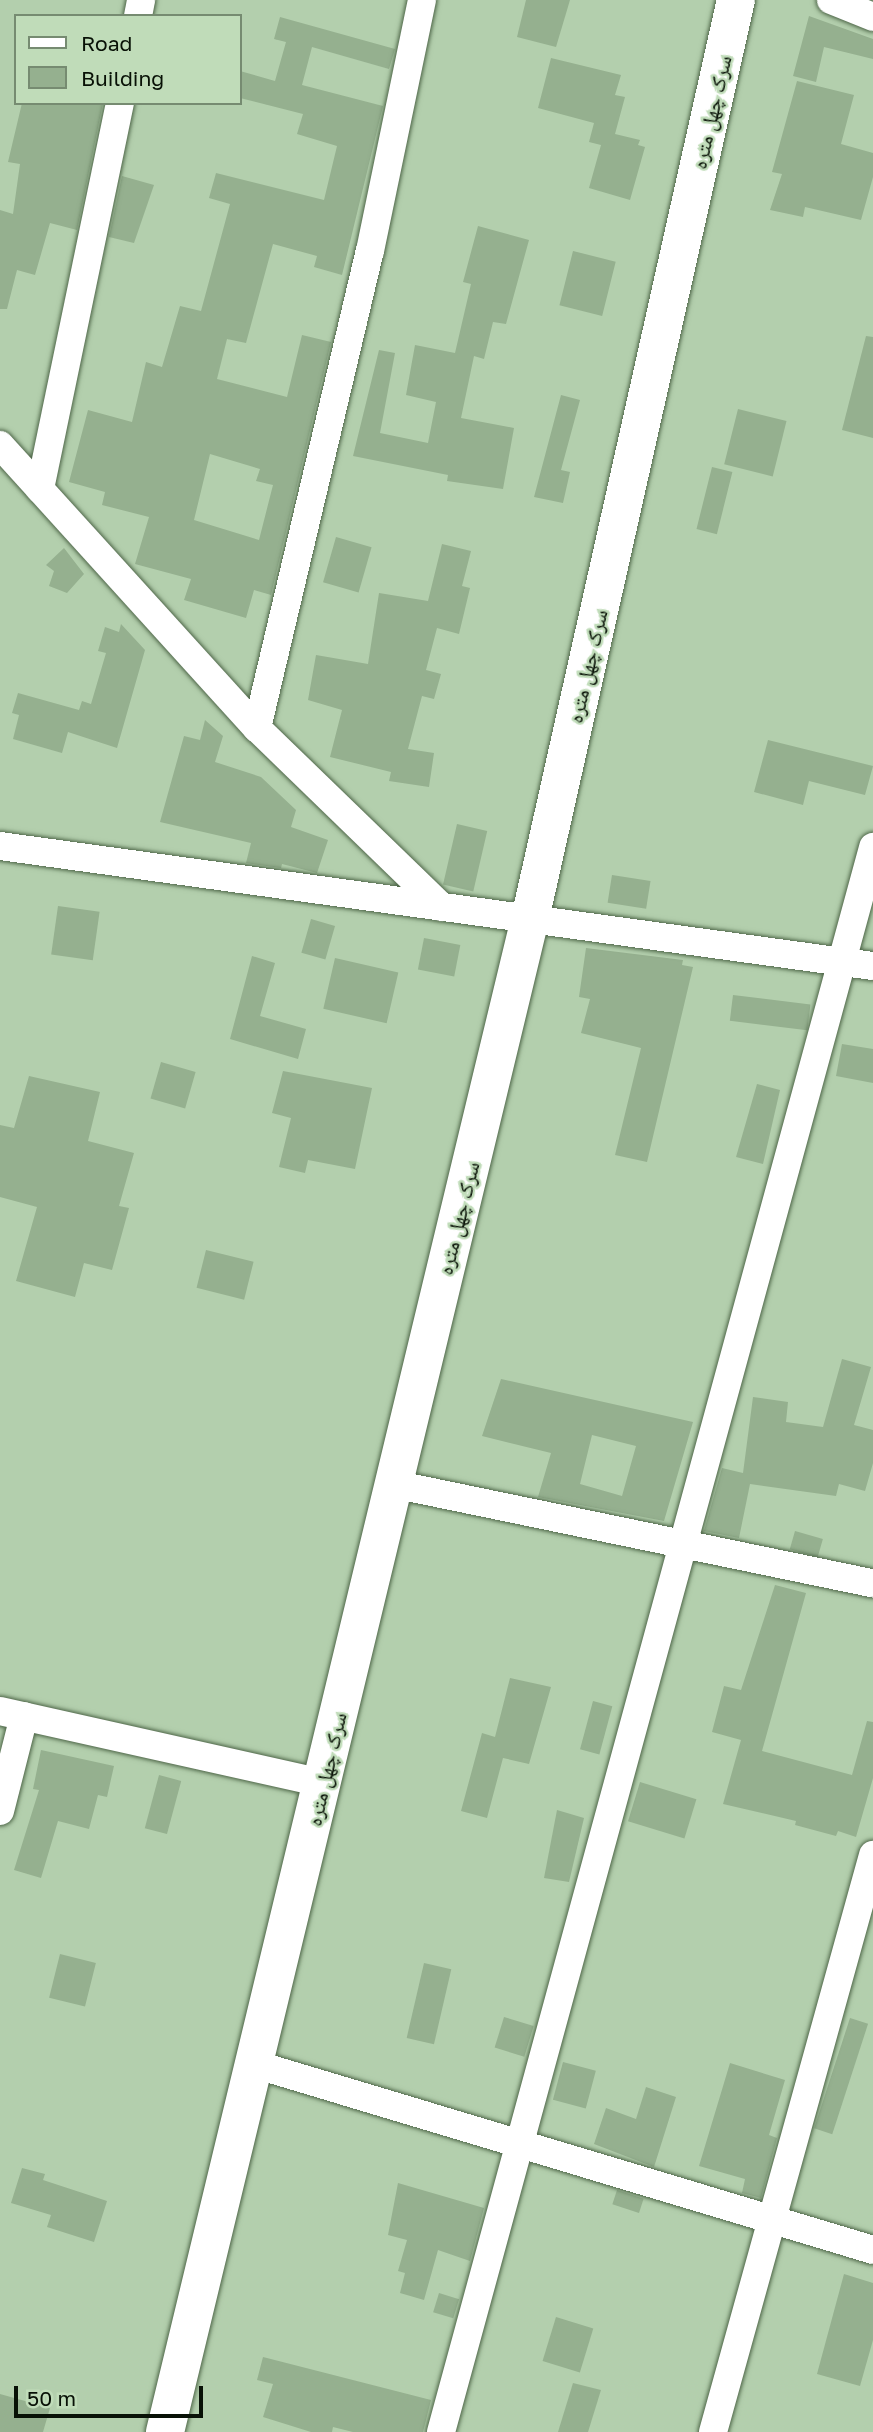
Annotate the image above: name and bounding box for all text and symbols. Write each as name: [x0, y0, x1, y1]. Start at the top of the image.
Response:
legend: [14, 14, 242, 105]
text: Road: [81, 30, 132, 56]
street label: سرک چهل متره: [686, 53, 736, 171]
text: Building: [81, 65, 164, 91]
street label: سرک چهل متره: [562, 607, 612, 725]
street label: سرک چهل متره: [432, 1159, 484, 1277]
street label: سرک چهل متره: [301, 1710, 351, 1828]
scale bar: [18, 2372, 206, 2416]
text: 50 m: [27, 2385, 76, 2411]

